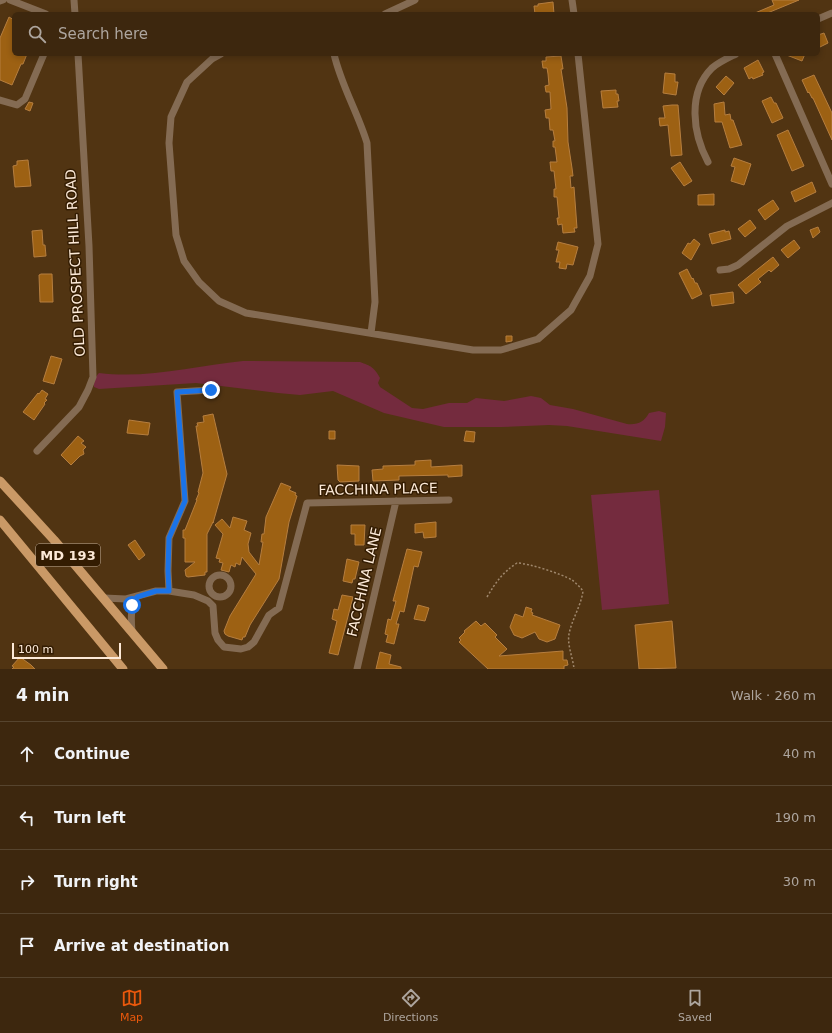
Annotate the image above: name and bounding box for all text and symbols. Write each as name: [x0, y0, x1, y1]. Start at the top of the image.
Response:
search box: [12, 12, 820, 56]
icon: search: [26, 23, 48, 45]
text: Search here: [58, 25, 148, 43]
street label: OLD PROSPECT HILL ROAD: [62, 169, 88, 357]
route end: [202, 381, 220, 399]
street label: FACCHINA PLACE: [318, 480, 438, 498]
street label: FACCHINA LANE: [344, 526, 384, 638]
road number: MD 193: [36, 544, 100, 566]
route start: [123, 596, 141, 614]
scale bar: [12, 641, 121, 660]
text: 100 m: [18, 643, 53, 656]
text: 4 min: [16, 685, 69, 705]
text: Walk · 260 m: [731, 688, 816, 703]
icon: ahead: [16, 743, 38, 765]
text: Continue: [54, 745, 130, 763]
text: 40 m: [783, 746, 816, 761]
icon: left: [16, 807, 38, 829]
text: Turn left: [54, 809, 126, 827]
text: 190 m: [774, 810, 816, 825]
icon: right: [16, 871, 38, 893]
text: Turn right: [54, 873, 138, 891]
text: 30 m: [783, 874, 816, 889]
icon: arrive: [16, 935, 38, 957]
text: Arrive at destination: [54, 937, 229, 955]
tab: Map: [120, 987, 143, 1024]
tab: Directions: [383, 987, 438, 1024]
tab: Saved: [678, 987, 712, 1024]

